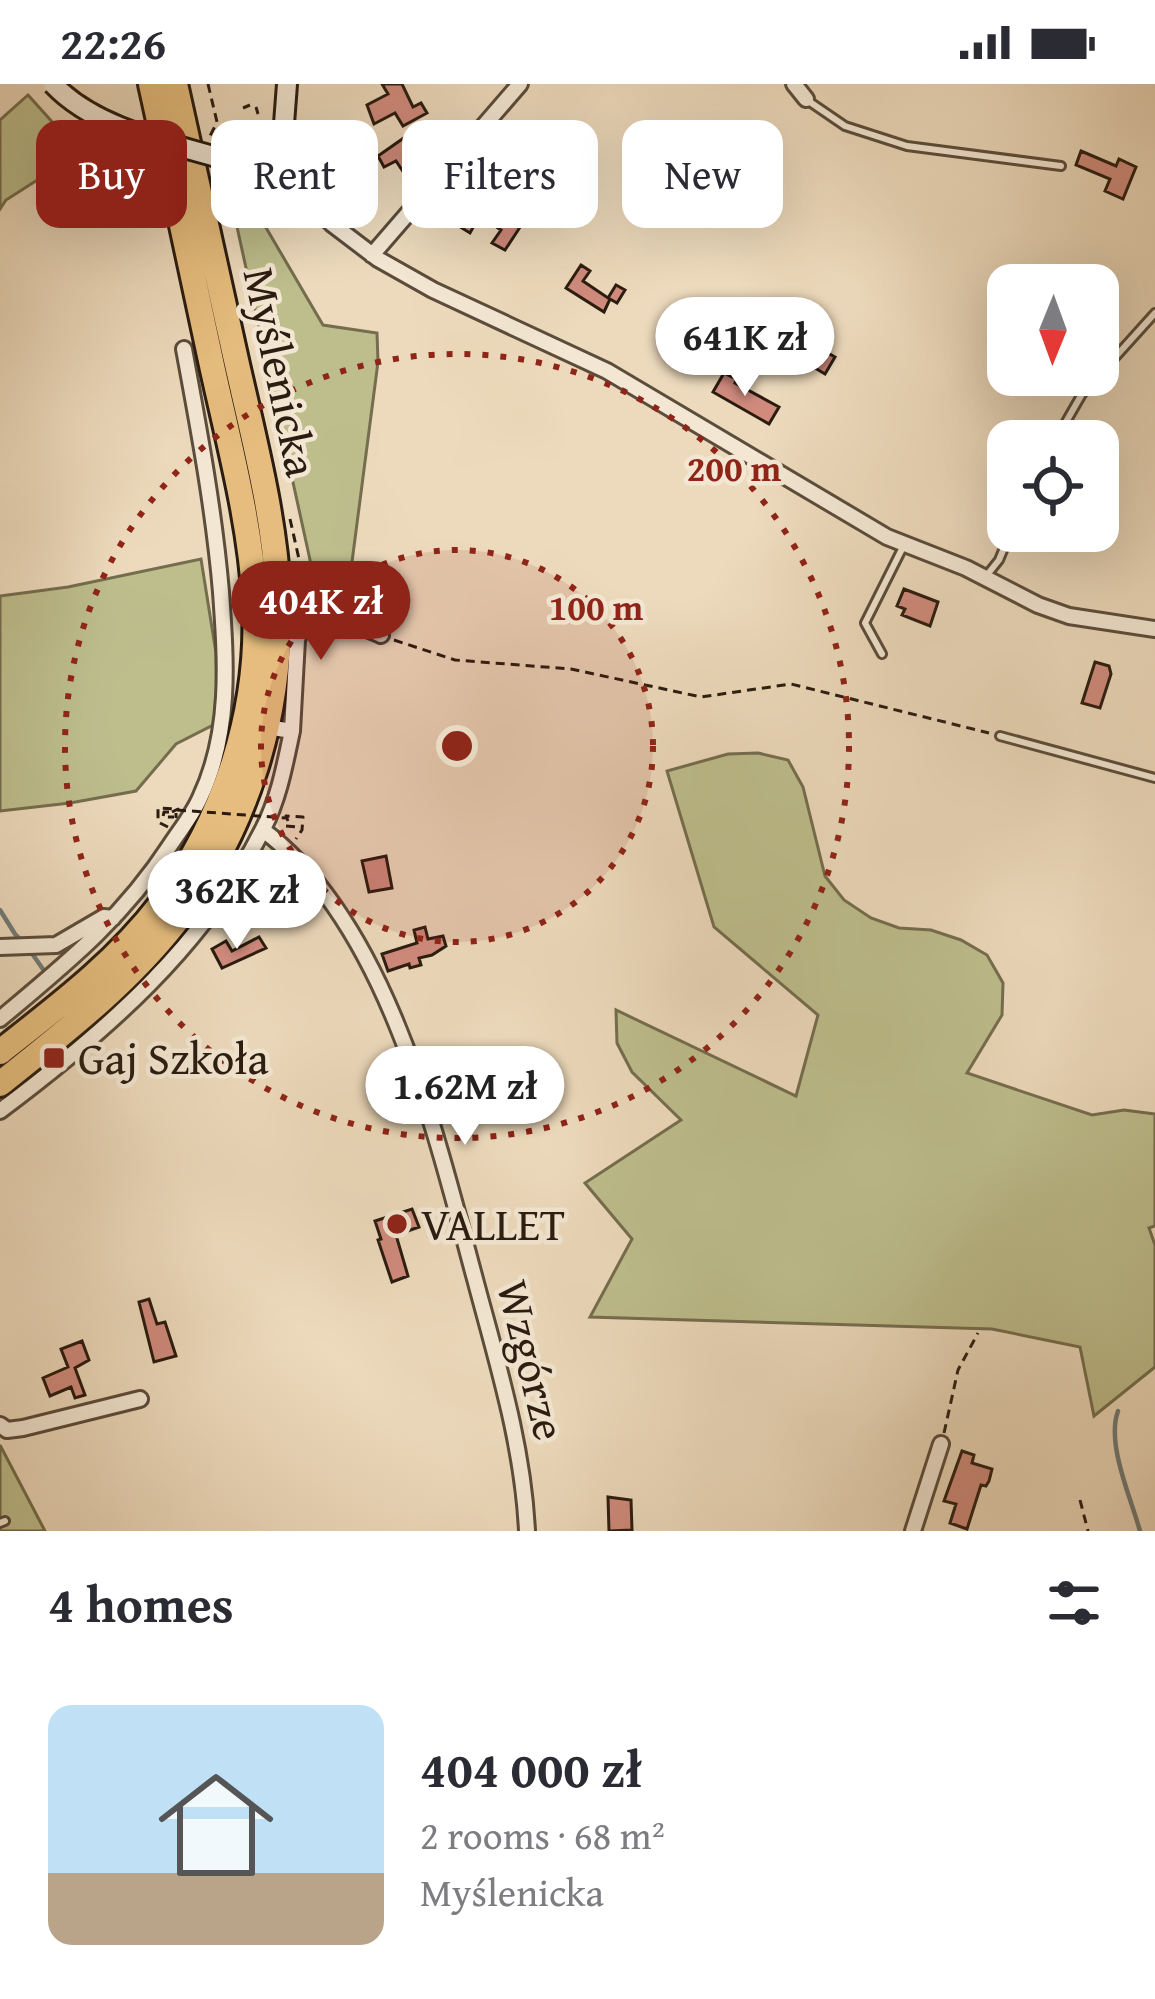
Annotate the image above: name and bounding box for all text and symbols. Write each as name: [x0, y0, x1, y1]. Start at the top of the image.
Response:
text: 22:26: [60, 10, 166, 75]
chip: Buy: [36, 120, 187, 228]
chip: Rent: [211, 120, 378, 228]
chip: Filters: [402, 120, 598, 228]
chip: New: [622, 120, 783, 228]
street label: Myślenicka: [228, 261, 335, 482]
north arrow: [987, 264, 1119, 396]
map controls: [987, 264, 1119, 552]
pin: 641K zł: [634, 297, 856, 399]
text: 641K zł: [682, 307, 808, 364]
button: locate: [987, 420, 1119, 552]
text: 200 m: [687, 441, 782, 494]
pin: 404K zł: [210, 561, 432, 663]
text: 404K zł: [258, 571, 384, 628]
text: 100 m: [549, 580, 644, 633]
centre of rings: [436, 725, 478, 767]
pin: 362K zł: [126, 850, 348, 952]
text: 362K zł: [174, 860, 300, 917]
place label: Gaj Szkoła: [78, 1025, 269, 1090]
marker: Gaj Szkoła: [41, 1045, 67, 1071]
pin: 1.62M zł: [341, 1046, 589, 1148]
text: 1.62M zł: [392, 1056, 538, 1113]
place label: VALLET: [421, 1191, 565, 1256]
marker: VALLET: [384, 1211, 410, 1237]
street label: Wzgórze: [481, 1273, 584, 1447]
text: 4 homes: [48, 1566, 234, 1641]
icon: filters: [1041, 1570, 1107, 1636]
text: 404 000 zł: [420, 1731, 642, 1806]
icon: home: [144, 1753, 288, 1897]
text: 2 rooms · 68 m²: [420, 1806, 665, 1863]
text: Myślenicka: [420, 1863, 604, 1920]

